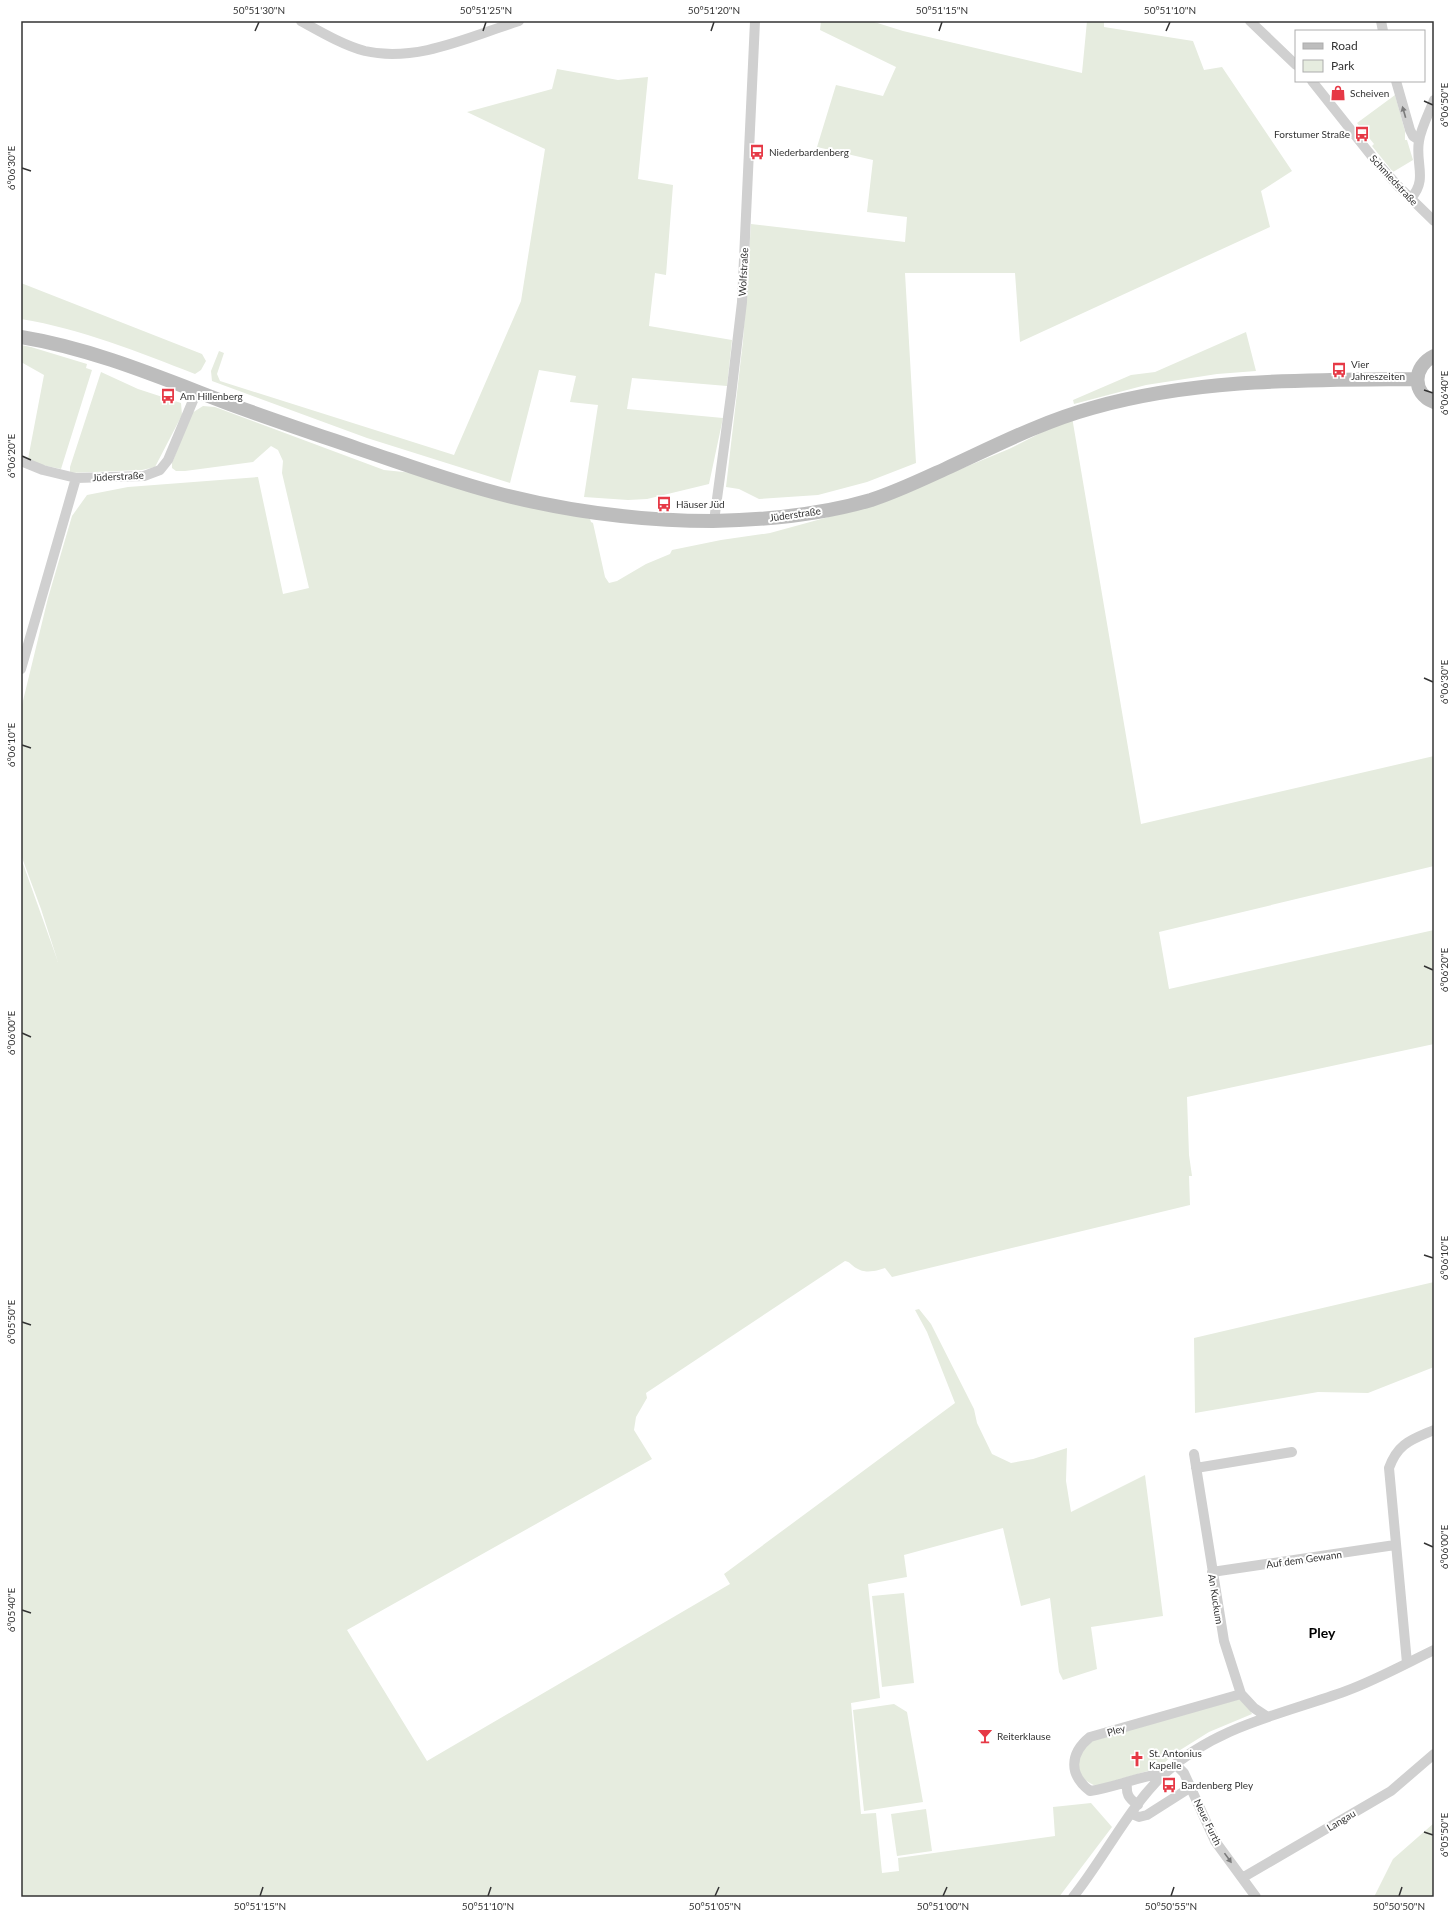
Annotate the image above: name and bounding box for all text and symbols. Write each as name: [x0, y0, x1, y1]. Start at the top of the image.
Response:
text: 50°51'30"N: [233, 4, 285, 16]
text: 50°51'25"N: [460, 4, 512, 16]
text: 50°51'20"N: [688, 4, 740, 16]
text: 50°51'15"N: [916, 4, 968, 16]
text: 50°51'10"N: [1144, 4, 1196, 16]
legend: [1295, 30, 1425, 82]
text: Road: [1331, 38, 1358, 53]
text: Park: [1331, 58, 1355, 73]
text: 6°06'50"E: [1438, 82, 1450, 127]
shop icon: Scheiven: [1329, 84, 1347, 102]
place label: Scheiven: [1350, 87, 1389, 99]
one-way arrow: [1401, 106, 1407, 118]
bus stop icon: Forstumer Straße: [1353, 125, 1371, 143]
place label: Forstumer Straße: [1274, 128, 1350, 140]
bus stop icon: Niederbardenberg: [748, 143, 766, 161]
text: 6°06'30"E: [5, 145, 17, 190]
place label: Niederbardenberg: [769, 146, 849, 158]
street label: Schmiedstraße: [1368, 152, 1420, 208]
street label: Wolfstraße: [736, 247, 750, 297]
place label: Vier Jahreszeiten: [1351, 358, 1405, 382]
bus stop icon: Vier Jahreszeiten: [1330, 361, 1348, 379]
text: 6°06'40"E: [1438, 370, 1450, 415]
bus stop icon: Am Hillenberg: [159, 387, 177, 405]
place label: Am Hillenberg: [180, 390, 243, 402]
text: 6°06'20"E: [5, 433, 17, 478]
street label: Jüderstraße: [92, 469, 144, 483]
bus stop icon: Häuser Jüd: [655, 495, 673, 513]
place label: Häuser Jüd: [676, 498, 725, 510]
street label: Jüderstraße: [769, 504, 821, 524]
text: 6°06'30"E: [1438, 659, 1450, 704]
text: 6°06'10"E: [5, 722, 17, 767]
text: 6°06'20"E: [1438, 947, 1450, 992]
text: 6°06'00"E: [5, 1010, 17, 1055]
text: 6°06'10"E: [1438, 1235, 1450, 1280]
text: 6°05'50"E: [5, 1299, 17, 1344]
text: 6°06'00"E: [1438, 1524, 1450, 1569]
street label: Auf dem Gewann: [1265, 1548, 1343, 1570]
street label: An Kuckum: [1206, 1573, 1226, 1625]
text: 6°05'40"E: [5, 1587, 17, 1632]
district label: Pley: [1309, 1624, 1336, 1641]
street label: Pley: [1105, 1721, 1127, 1738]
bar icon: Reiterklause: [976, 1727, 994, 1745]
place label: Reiterklause: [997, 1730, 1051, 1742]
place label: St. Antonius Kapelle: [1149, 1747, 1202, 1771]
church icon: St. Antonius Kapelle: [1128, 1750, 1146, 1768]
bus stop icon: Bardenberg Pley: [1160, 1776, 1178, 1794]
place label: Bardenberg Pley: [1181, 1779, 1254, 1791]
street label: Neue Furth: [1192, 1797, 1224, 1847]
street label: Langau: [1324, 1807, 1358, 1833]
text: 6°05'50"E: [1438, 1812, 1450, 1857]
one-way arrow: [1224, 1853, 1232, 1864]
text: 50°51'15"N: [234, 1900, 286, 1912]
text: 50°51'10"N: [462, 1900, 514, 1912]
text: 50°51'05"N: [689, 1900, 741, 1912]
text: 50°51'00"N: [917, 1900, 969, 1912]
text: 50°50'55"N: [1145, 1900, 1197, 1912]
text: 50°50'50"N: [1373, 1900, 1425, 1912]

